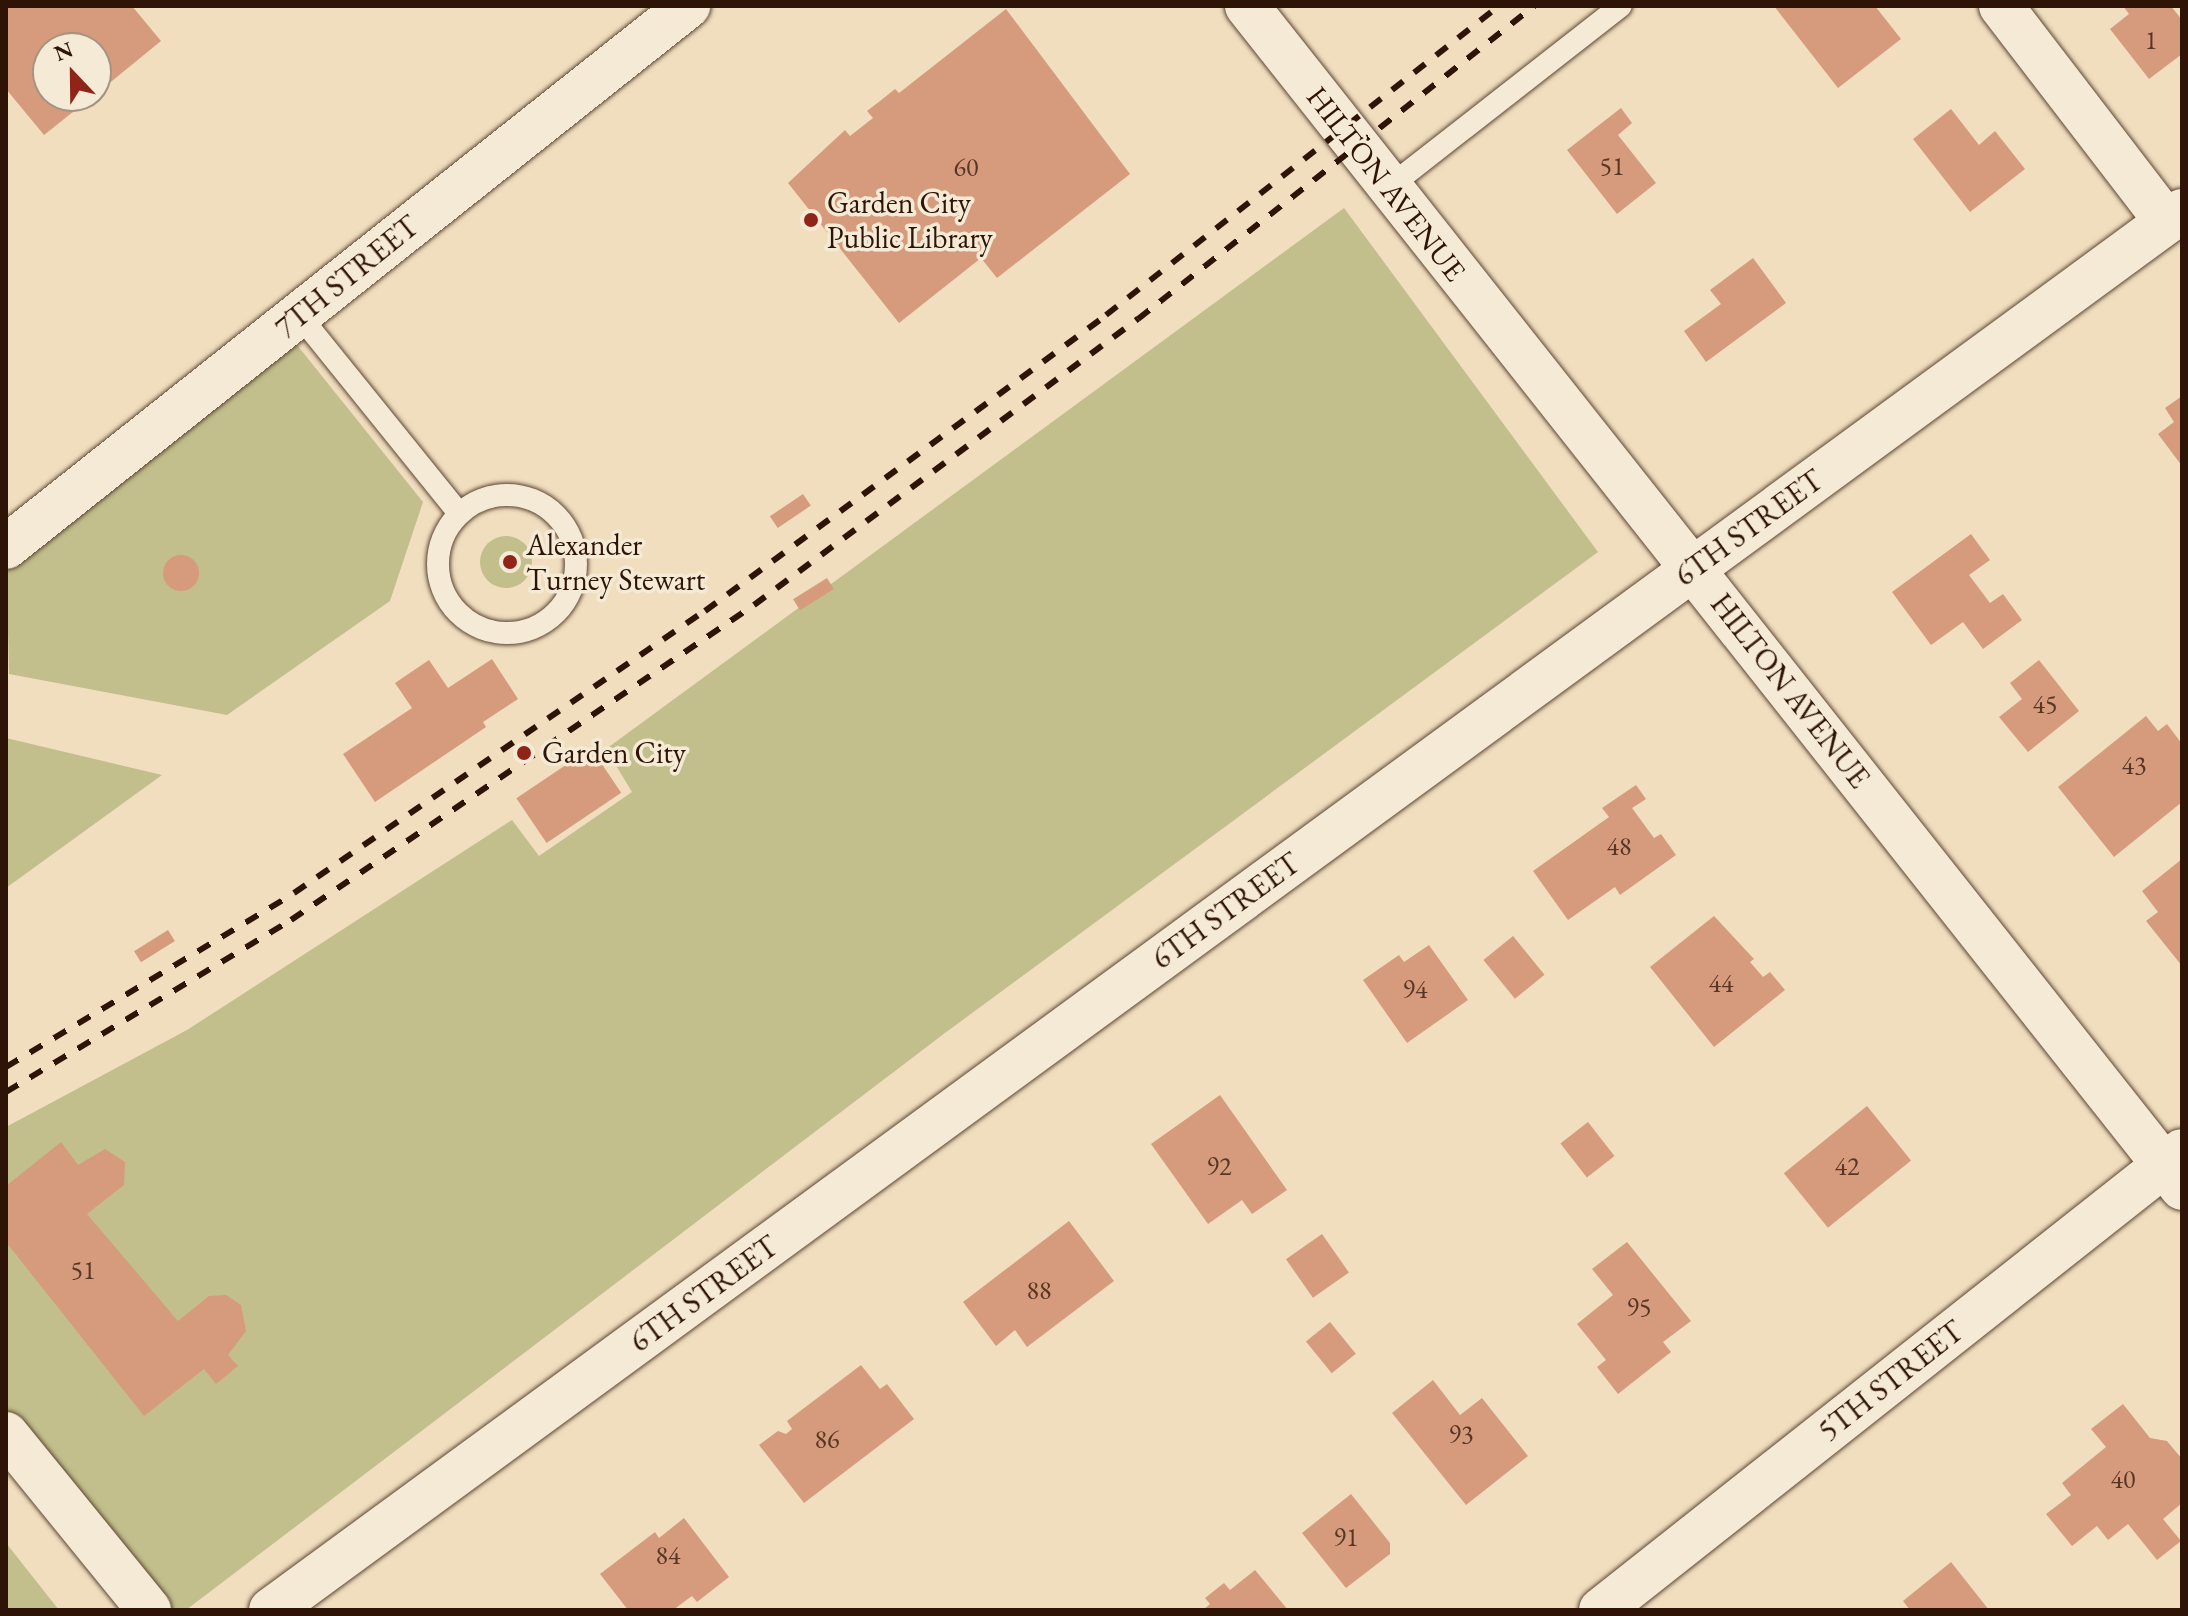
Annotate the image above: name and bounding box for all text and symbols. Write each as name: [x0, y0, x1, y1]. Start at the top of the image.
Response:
house number: 1: [2145, 25, 2157, 57]
north arrow: [32, 32, 112, 112]
text: N: [50, 34, 77, 68]
street label: HILTON AVENUE: [1299, 80, 1473, 288]
house number: 51: [1600, 151, 1624, 183]
house number: 60: [954, 152, 978, 184]
place label: Garden City Public Library: [827, 185, 993, 256]
street label: 7TH STREET: [268, 208, 426, 346]
marker: Garden City Public Library: [802, 211, 820, 229]
street label: 6TH STREET: [1668, 462, 1830, 594]
place label: Alexander Turney Stewart: [526, 527, 705, 598]
marker: Alexander Turney Stewart: [501, 553, 519, 571]
street label: HILTON AVENUE: [1703, 587, 1877, 795]
house number: 45: [2033, 689, 2057, 721]
place label: Garden City: [542, 735, 686, 771]
marker: Garden City: [513, 742, 535, 764]
house number: 43: [2122, 750, 2146, 782]
house number: 48: [1607, 831, 1631, 863]
street label: 6TH STREET: [1145, 845, 1307, 977]
house number: 44: [1709, 968, 1733, 1000]
house number: 94: [1403, 974, 1427, 1006]
house number: 92: [1207, 1151, 1231, 1183]
house number: 42: [1835, 1151, 1859, 1183]
street label: 6TH STREET: [623, 1228, 785, 1360]
house number: 51: [71, 1255, 95, 1287]
house number: 88: [1027, 1275, 1051, 1307]
house number: 95: [1627, 1292, 1651, 1324]
street label: 5TH STREET: [1811, 1313, 1971, 1449]
house number: 93: [1449, 1419, 1473, 1451]
house number: 86: [815, 1424, 839, 1456]
house number: 40: [2111, 1464, 2135, 1496]
house number: 91: [1334, 1522, 1358, 1554]
house number: 84: [656, 1540, 680, 1572]

